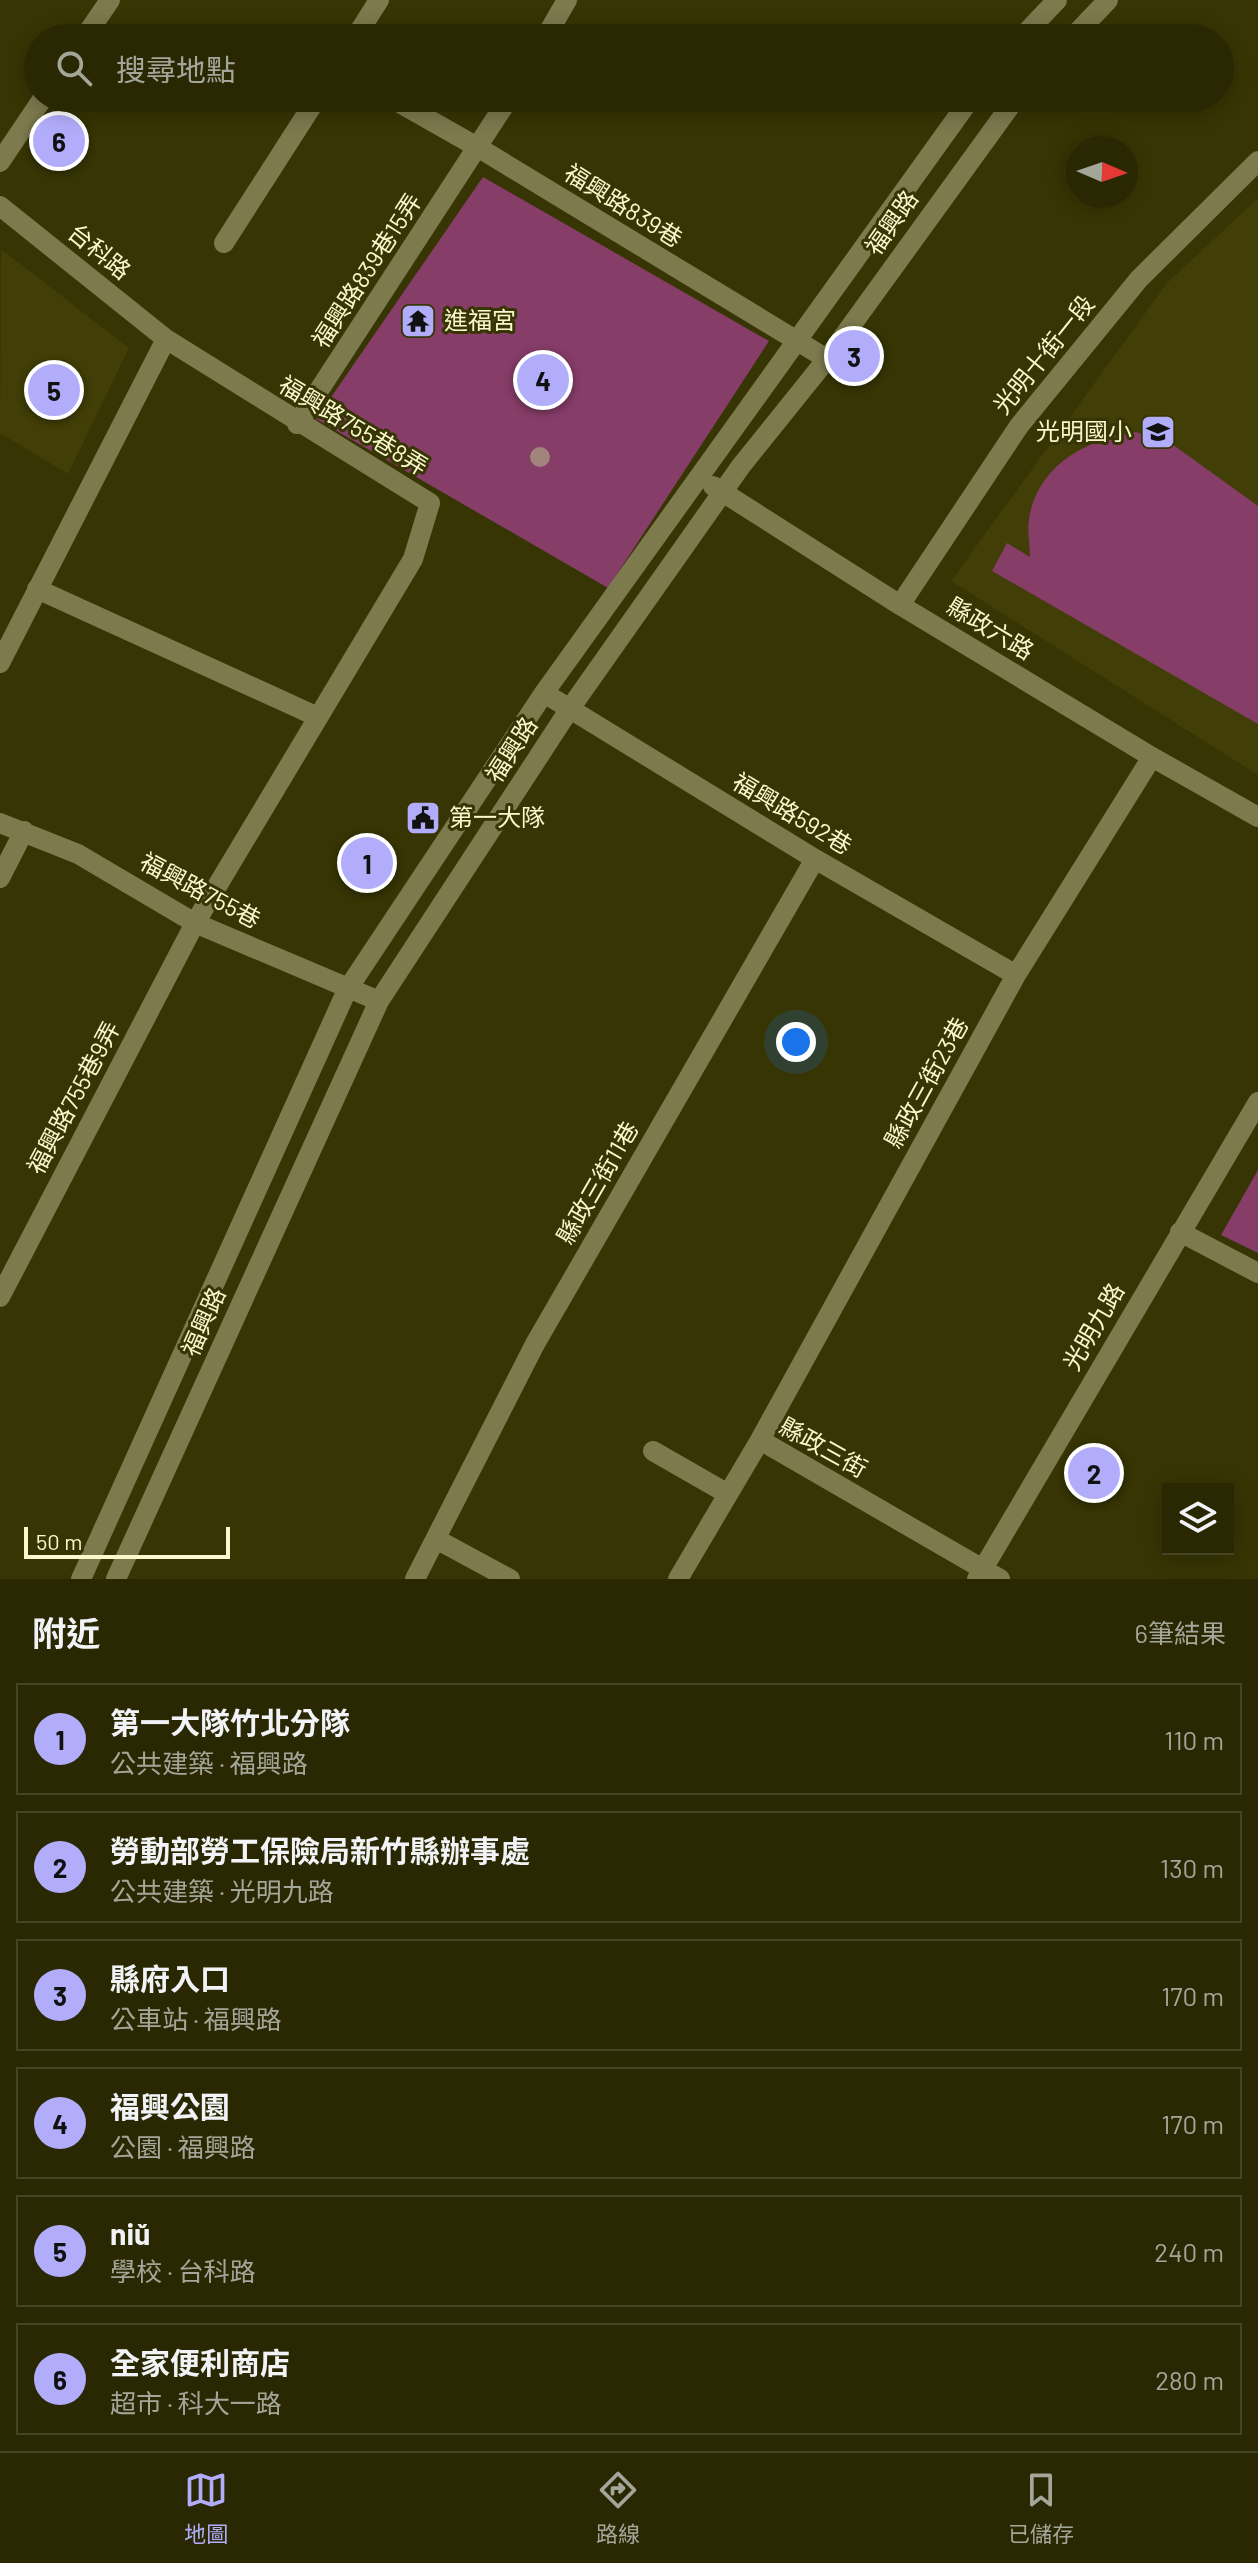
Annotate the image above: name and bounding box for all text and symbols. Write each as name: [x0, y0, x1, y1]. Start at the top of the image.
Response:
search box: [24, 24, 1234, 112]
icon: search: [52, 46, 96, 90]
text: 搜尋地點: [116, 51, 236, 87]
pin: 6: [33, 111, 85, 171]
north arrow: [1066, 136, 1138, 208]
street label: 福興路839巷: [560, 157, 688, 252]
street label: 福興路: [858, 184, 923, 260]
street label: 福興路839巷15弄: [305, 188, 426, 353]
street label: 台科路: [63, 217, 137, 285]
street label: 光明十街一段: [986, 289, 1099, 419]
temple icon: 進福宮: [399, 302, 437, 340]
place label: 進福宮: [444, 305, 516, 334]
pin: 3: [828, 326, 880, 386]
pin: 4: [517, 350, 569, 410]
pin: 5: [28, 360, 80, 420]
street label: 福興路755巷8弄: [274, 369, 433, 481]
school or university icon: 光明國小: [1139, 413, 1177, 451]
place label: 光明國小: [1036, 416, 1132, 445]
street label: 縣政六路: [942, 591, 1039, 665]
street label: 福興路: [479, 711, 543, 787]
street label: 福興路592巷: [728, 766, 858, 860]
public building icon: 第一大隊: [404, 799, 442, 837]
place label: 第一大隊: [449, 802, 545, 831]
pin: 1: [341, 833, 393, 893]
street label: 福興路755巷: [136, 846, 266, 933]
street label: 縣政三街23巷: [878, 1012, 974, 1153]
street label: 福興路755巷9弄: [20, 1016, 125, 1179]
your location: [776, 1022, 816, 1062]
street label: 縣政三街11巷: [550, 1116, 643, 1249]
street label: 光明九路: [1056, 1277, 1129, 1375]
street label: 福興路: [175, 1283, 231, 1360]
street label: 縣政三街: [775, 1411, 873, 1483]
pin: 2: [1068, 1443, 1120, 1503]
map controls: [1162, 1483, 1234, 1555]
button: layers: [1162, 1483, 1234, 1555]
scale bar: [24, 1523, 230, 1559]
text: 50 m: [36, 1528, 82, 1554]
text: 附近: [32, 1612, 100, 1653]
text: 6筆結果: [1135, 1617, 1226, 1648]
text: 第一大隊竹北分隊: [110, 1704, 350, 1740]
text: 1: [55, 1724, 65, 1755]
text: 110 m: [1164, 1724, 1224, 1755]
text: 公共建築 · 福興路: [110, 1747, 308, 1778]
text: 勞動部勞工保險局新竹縣辦事處: [110, 1832, 530, 1868]
text: 2: [53, 1852, 67, 1883]
text: 130 m: [1160, 1852, 1224, 1883]
text: 公共建築 · 光明九路: [110, 1875, 334, 1906]
text: 縣府入口: [110, 1960, 230, 1996]
text: 3: [53, 1980, 67, 2011]
text: 170 m: [1161, 1980, 1224, 2011]
text: 公車站 · 福興路: [110, 2003, 282, 2034]
text: 福興公園: [110, 2088, 230, 2124]
text: 4: [52, 2108, 68, 2139]
text: 170 m: [1161, 2108, 1224, 2139]
text: 公園 · 福興路: [110, 2131, 256, 2162]
text: niǔ: [110, 2215, 150, 2251]
text: 5: [53, 2236, 67, 2267]
text: 240 m: [1154, 2236, 1224, 2267]
text: 學校 · 台科路: [110, 2255, 256, 2286]
text: 全家便利商店: [110, 2344, 290, 2380]
text: 6: [53, 2364, 67, 2395]
text: 280 m: [1155, 2364, 1224, 2395]
text: 超市 · 科大一路: [110, 2387, 282, 2418]
tab: 地圖: [184, 2468, 228, 2548]
tab: 路線: [596, 2468, 640, 2548]
tab: 已儲存: [1008, 2468, 1074, 2548]

